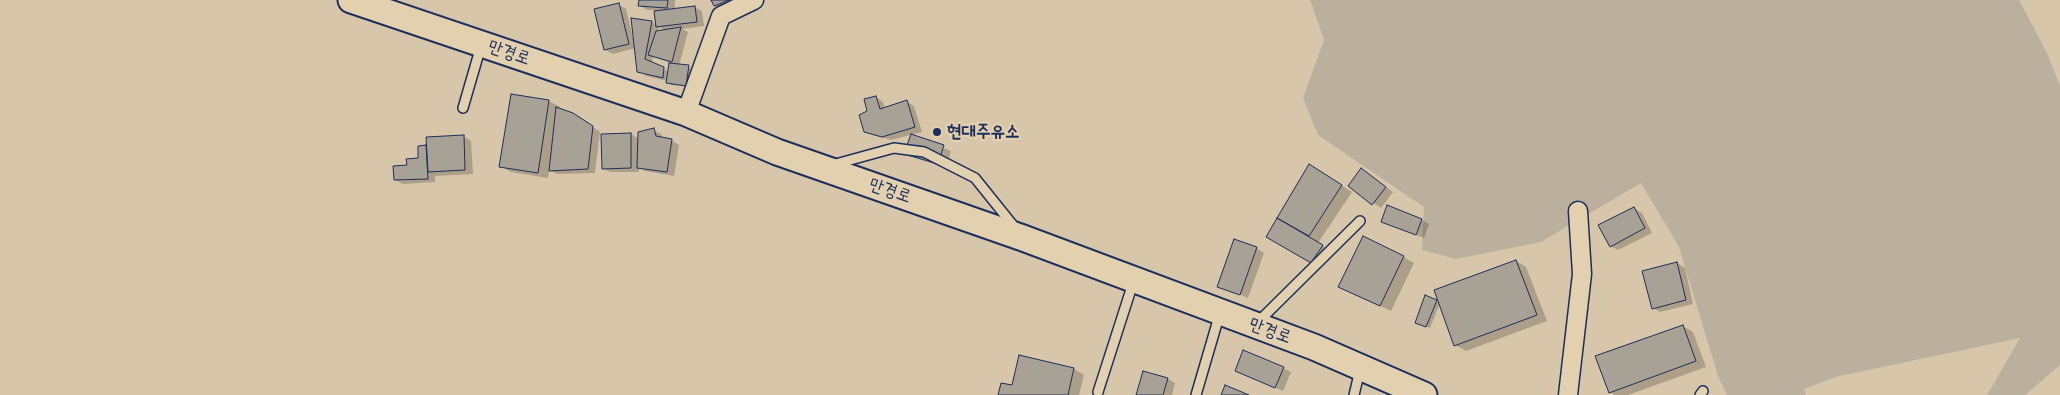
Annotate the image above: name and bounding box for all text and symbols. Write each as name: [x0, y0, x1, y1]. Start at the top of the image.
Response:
street label: 만경로: [485, 36, 533, 70]
place label: 현대주유소: [947, 121, 1019, 143]
marker: 현대주유소: [931, 126, 943, 138]
street label: 만경로: [866, 174, 914, 208]
street label: 만경로: [1246, 313, 1294, 349]

